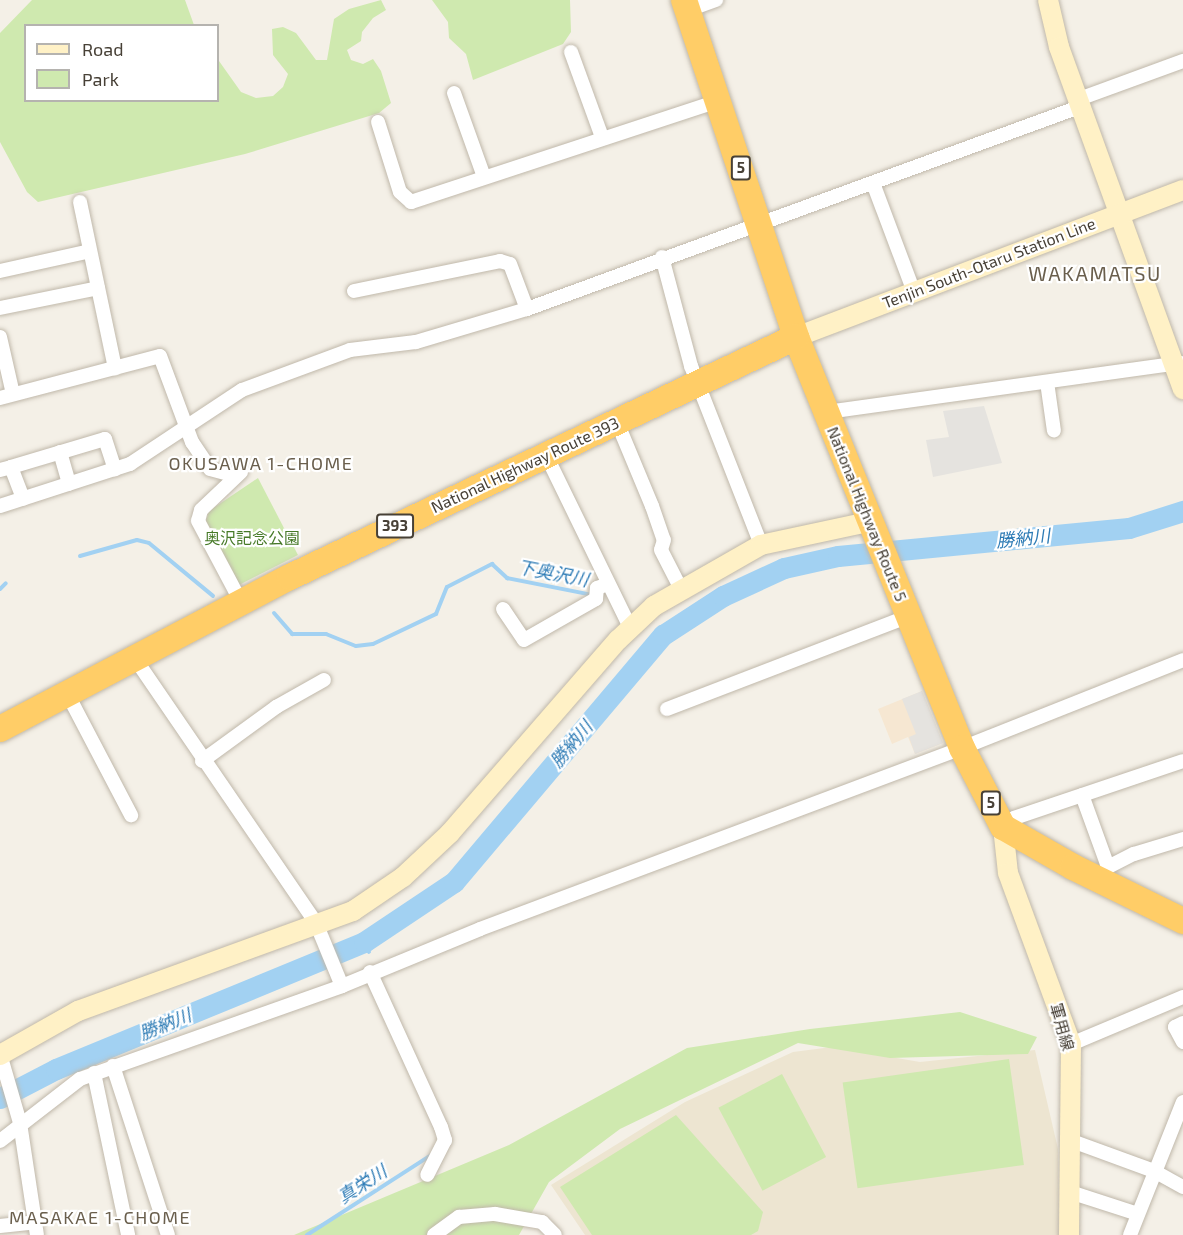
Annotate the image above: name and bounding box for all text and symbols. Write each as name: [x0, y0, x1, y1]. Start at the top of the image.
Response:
legend: [24, 24, 219, 102]
text: Road: [82, 38, 123, 60]
text: Park: [82, 68, 119, 90]
road number: 5: [730, 156, 752, 180]
street label: Tenjin South-Otaru Station Line: [880, 213, 1098, 313]
district label: WAKAMATSU: [1028, 261, 1162, 285]
street label: National Highway Route 393: [428, 413, 622, 517]
street label: National Highway Route 5: [823, 424, 911, 604]
district label: OKUSAWA 1-CHOME: [168, 452, 354, 474]
road number: 393: [376, 514, 414, 538]
water label: 勝納川: [995, 524, 1051, 552]
park label: 奥沢記念公園: [204, 528, 300, 548]
water label: 下奥沢川: [516, 556, 590, 590]
water label: 勝納川: [545, 716, 597, 772]
road number: 5: [980, 791, 1002, 815]
street label: 軍用線: [1046, 1001, 1078, 1053]
water label: 勝納川: [136, 1004, 194, 1044]
water label: 真栄川: [333, 1160, 391, 1208]
district label: MASAKAE 1-CHOME: [9, 1206, 191, 1228]

